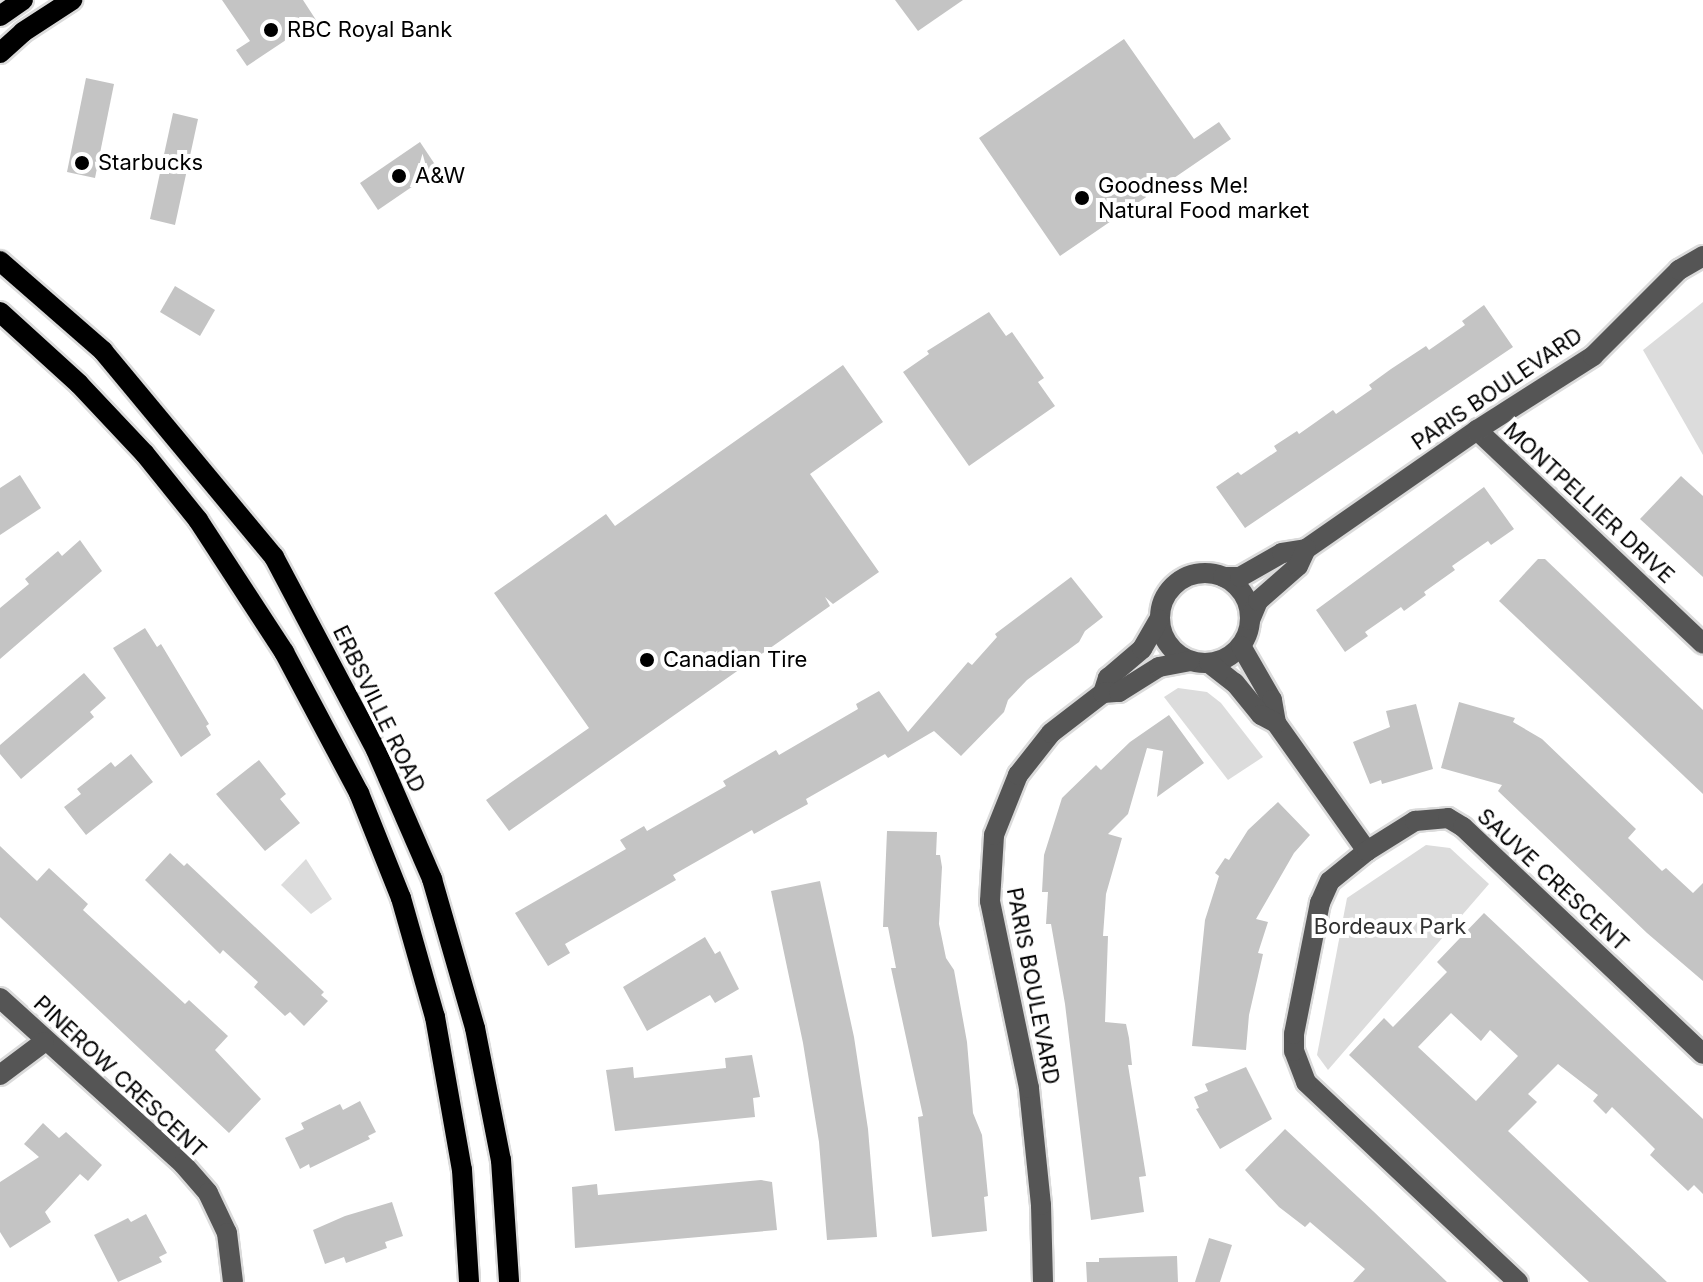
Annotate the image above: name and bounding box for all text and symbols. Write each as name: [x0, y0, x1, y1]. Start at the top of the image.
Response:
place label: RBC Royal Bank: [287, 17, 452, 43]
marker: RBC Royal Bank: [262, 21, 280, 39]
place label: Starbucks: [98, 150, 203, 176]
marker: Starbucks: [73, 154, 91, 172]
place label: A&W: [415, 163, 465, 189]
marker: A&W: [390, 167, 408, 185]
place label: Goodness Me! Natural Food market: [1098, 172, 1309, 224]
marker: Goodness Me! Natural Food market: [1073, 189, 1091, 207]
street label: PARIS BOULEVARD: [1407, 322, 1587, 456]
street label: MONTPELLIER DRIVE: [1498, 417, 1680, 589]
street label: ERBSVILLE ROAD: [327, 621, 431, 797]
place label: Canadian Tire: [663, 647, 807, 673]
marker: Canadian Tire: [638, 651, 656, 669]
street label: SAUVE CRESCENT: [1472, 803, 1634, 957]
street label: PARIS BOULEVARD: [1001, 885, 1065, 1087]
park label: Bordeaux Park: [1314, 914, 1466, 940]
street label: PINEROW CRESCENT: [28, 990, 212, 1164]

